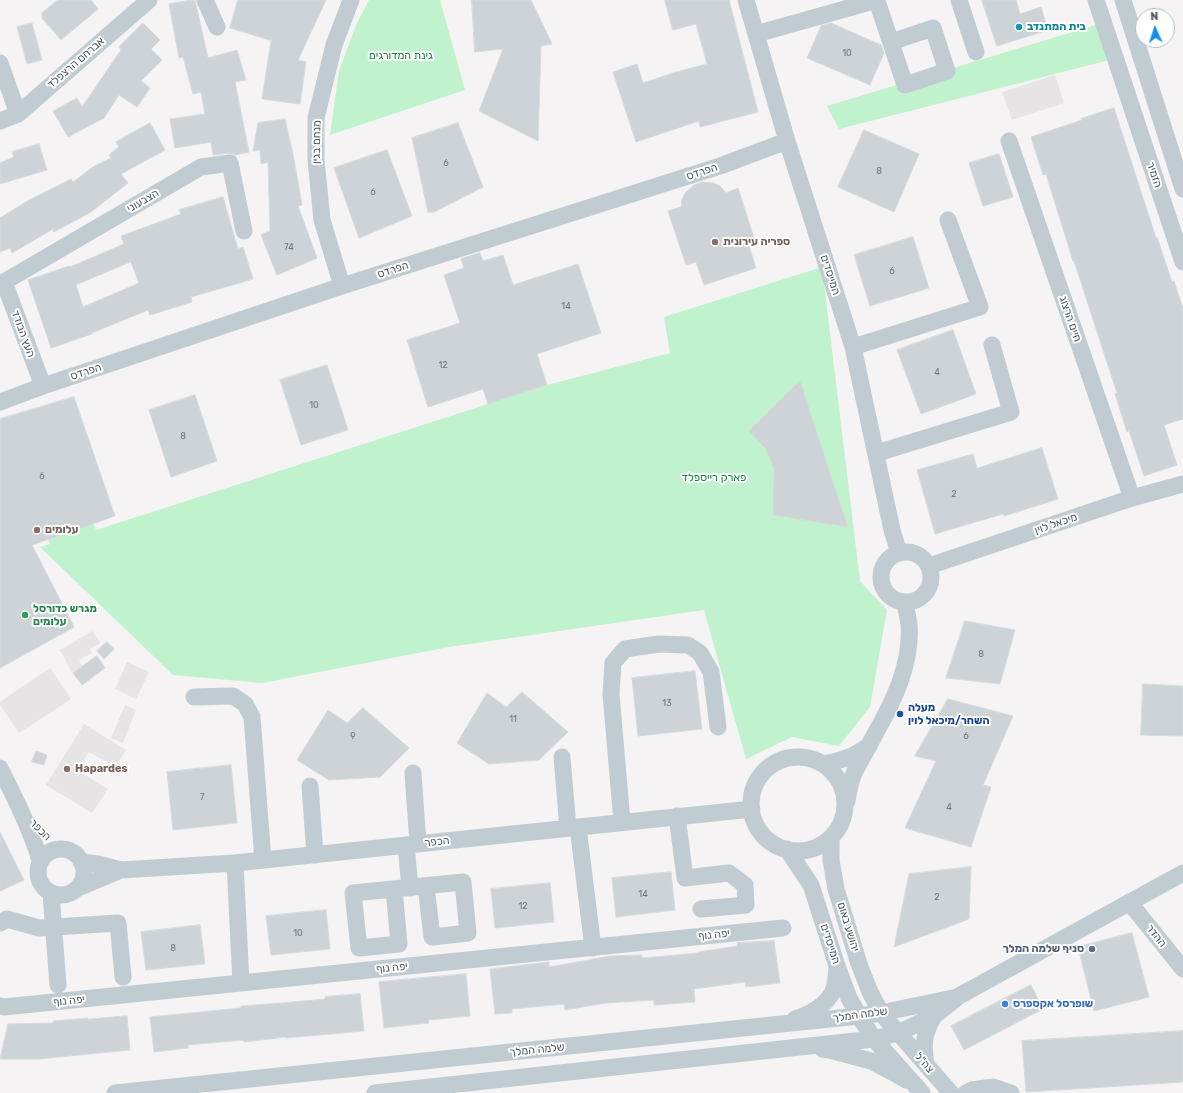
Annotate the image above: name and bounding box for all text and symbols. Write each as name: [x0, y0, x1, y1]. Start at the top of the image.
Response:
north arrow: [1135, 8, 1175, 48]
text: N: [1150, 10, 1159, 23]
place label: בית המתנדב: [1027, 20, 1086, 34]
marker: בית המתנדב: [1014, 22, 1024, 32]
street label: אברהם הרצפלד: [45, 35, 107, 91]
house number: 10: [842, 48, 852, 58]
park label: גינת המדורגים: [369, 49, 433, 63]
street label: מנחם בגין: [310, 120, 324, 164]
house number: 6: [443, 158, 449, 168]
street label: הזמיר: [1143, 160, 1165, 190]
street label: הפרדס: [685, 161, 719, 183]
house number: 8: [876, 166, 882, 176]
street label: הצבעוני: [125, 187, 161, 215]
house number: 6: [370, 187, 376, 197]
place label: ספריה עירונית: [723, 235, 790, 249]
marker: ספריה עירונית: [710, 237, 720, 247]
house number: 74: [284, 242, 294, 252]
street label: המייסדים: [817, 253, 843, 297]
street label: הפרדס: [376, 259, 410, 281]
house number: 6: [889, 266, 895, 276]
street label: חיים הרצוג: [1056, 294, 1084, 344]
house number: 14: [561, 301, 571, 311]
street label: העץ הבודד: [8, 309, 38, 359]
house number: 12: [438, 360, 448, 370]
street label: הפרדס: [69, 361, 103, 383]
house number: 4: [934, 367, 940, 377]
house number: 10: [309, 400, 319, 410]
house number: 8: [180, 431, 186, 441]
house number: 6: [39, 471, 45, 481]
park label: פארק רייספלד: [682, 471, 746, 485]
house number: 2: [951, 489, 957, 499]
street label: מיכאל לוין: [1033, 511, 1079, 537]
place label: עלומים: [45, 523, 78, 537]
marker: עלומים: [32, 525, 42, 535]
place label: מגרש כדורסל עלומים: [33, 602, 97, 628]
marker: מגרש כדורסל עלומים: [20, 610, 30, 620]
house number: 8: [978, 649, 984, 659]
house number: 13: [662, 698, 672, 708]
place label: מעלה השחר/מיכאל לוין: [908, 701, 989, 727]
marker: מעלה השחר/מיכאל לוין: [895, 709, 905, 719]
house number: 11: [509, 714, 517, 724]
house number: 9: [350, 731, 356, 741]
house number: 6: [963, 731, 969, 741]
place label: Hapardes: [75, 762, 128, 776]
marker: Hapardes: [62, 764, 72, 774]
house number: 7: [200, 792, 204, 802]
house number: 4: [946, 802, 952, 812]
street label: הכפר: [27, 816, 53, 844]
street label: הכפר: [424, 834, 450, 850]
house number: 14: [638, 889, 648, 899]
house number: 2: [934, 892, 940, 902]
house number: 12: [518, 901, 528, 911]
street label: יהושע באום: [834, 901, 862, 953]
street label: המייסדים: [817, 922, 843, 966]
street label: ההדר: [1143, 922, 1169, 950]
street label: יפה נוף: [697, 927, 731, 943]
house number: 10: [293, 928, 303, 938]
place label: סניף שלמה המלך: [1003, 942, 1084, 956]
house number: 8: [170, 943, 176, 953]
marker: סניף שלמה המלך: [1087, 944, 1097, 954]
street label: יפה נוף: [375, 960, 409, 976]
street label: יפה נוף: [52, 993, 86, 1009]
place label: שופרסל אקספרס: [1013, 997, 1093, 1011]
marker: שופרסל אקספרס: [1000, 999, 1010, 1009]
street label: שלמה המלך: [832, 1005, 888, 1025]
street label: שלמה המלך: [509, 1041, 565, 1059]
street label: צה"ל: [912, 1050, 936, 1076]

